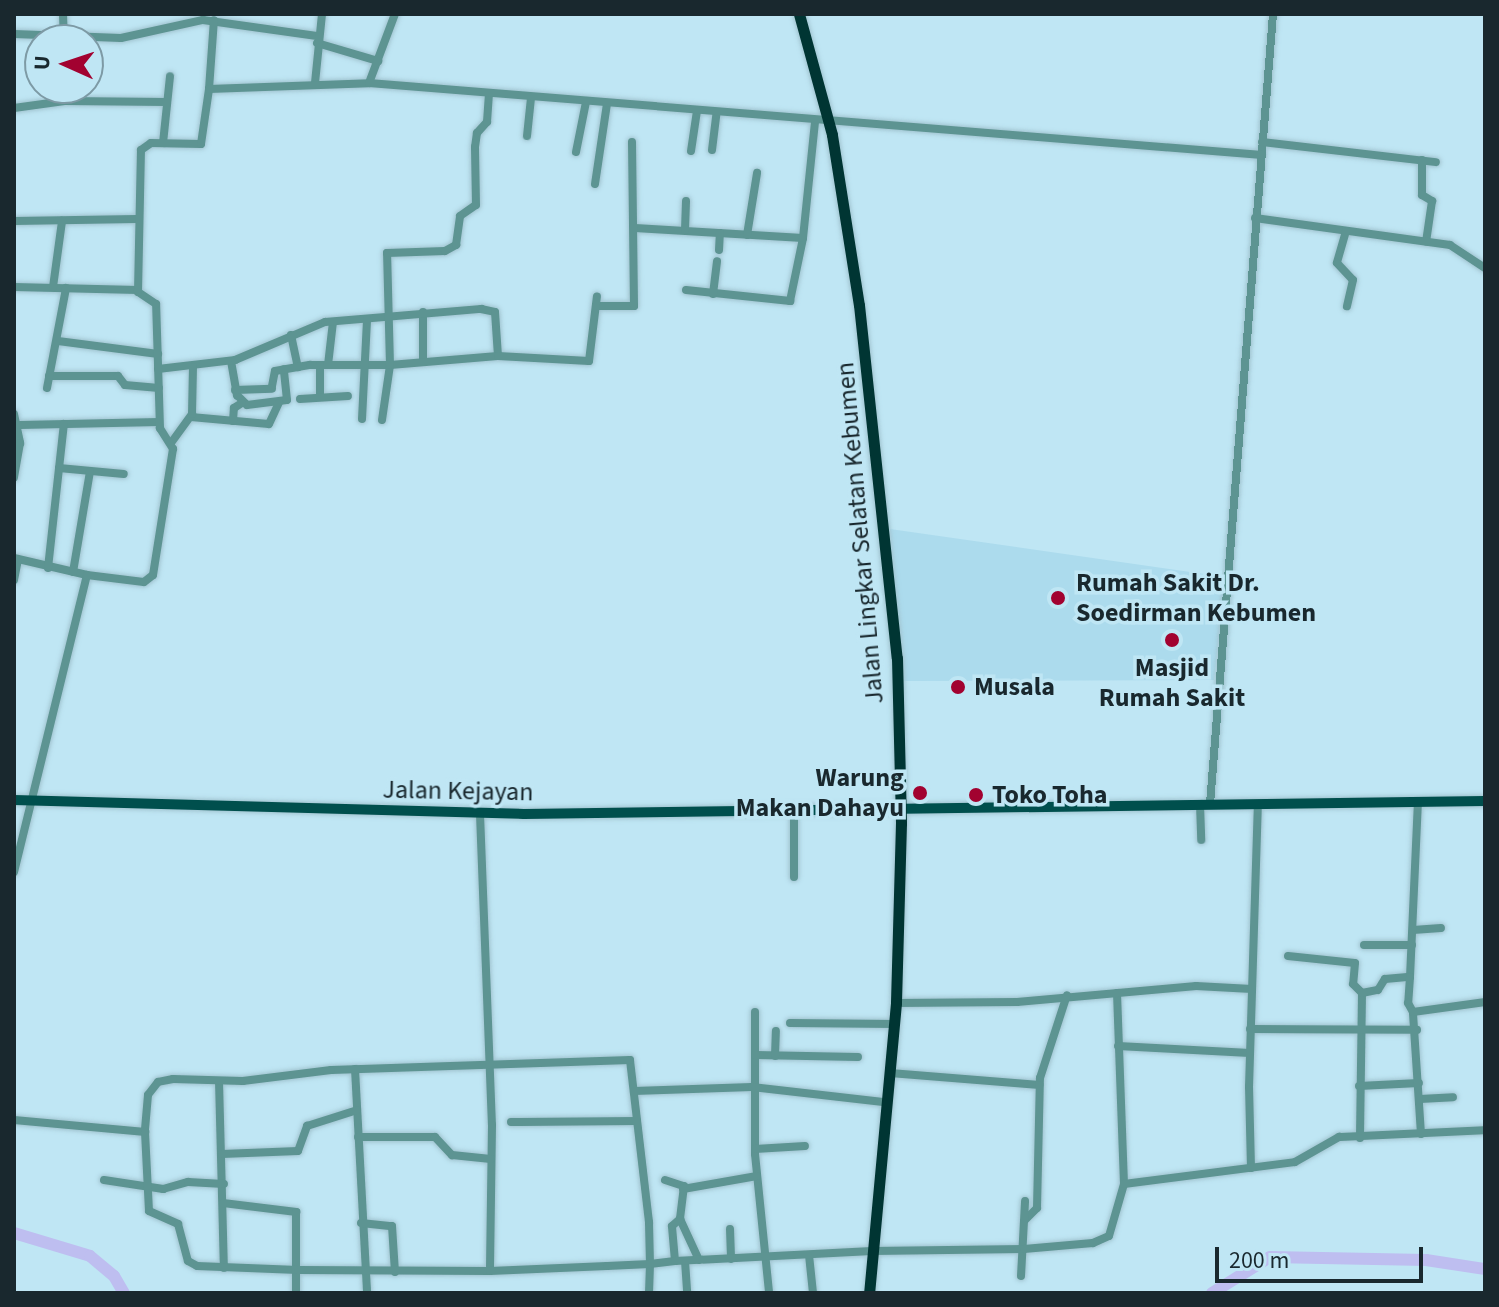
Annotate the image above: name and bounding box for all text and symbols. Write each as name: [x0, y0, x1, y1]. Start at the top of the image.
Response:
north arrow: [24, 24, 104, 104]
text: U: [26, 55, 58, 71]
street label: Jalan Lingkar Selatan Kebumen: [830, 361, 890, 705]
place label: Rumah Sakit Dr. Soedirman Kebumen: [1076, 567, 1316, 628]
marker: Rumah Sakit Dr. Soedirman Kebumen: [1047, 587, 1069, 609]
marker: Masjid Rumah Sakit: [1163, 631, 1181, 649]
place label: Masjid Rumah Sakit: [1099, 652, 1245, 714]
place label: Musala: [974, 671, 1055, 703]
marker: Musala: [949, 678, 967, 696]
place label: Warung Makan Dahayu: [736, 762, 904, 824]
street label: Jalan Kejayan: [382, 774, 534, 808]
place label: Toko Toha: [992, 779, 1108, 811]
marker: Warung Makan Dahayu: [911, 784, 929, 802]
marker: Toko Toha: [967, 786, 985, 804]
scale bar: [1219, 1231, 1427, 1281]
text: 200 m: [1229, 1243, 1289, 1278]

